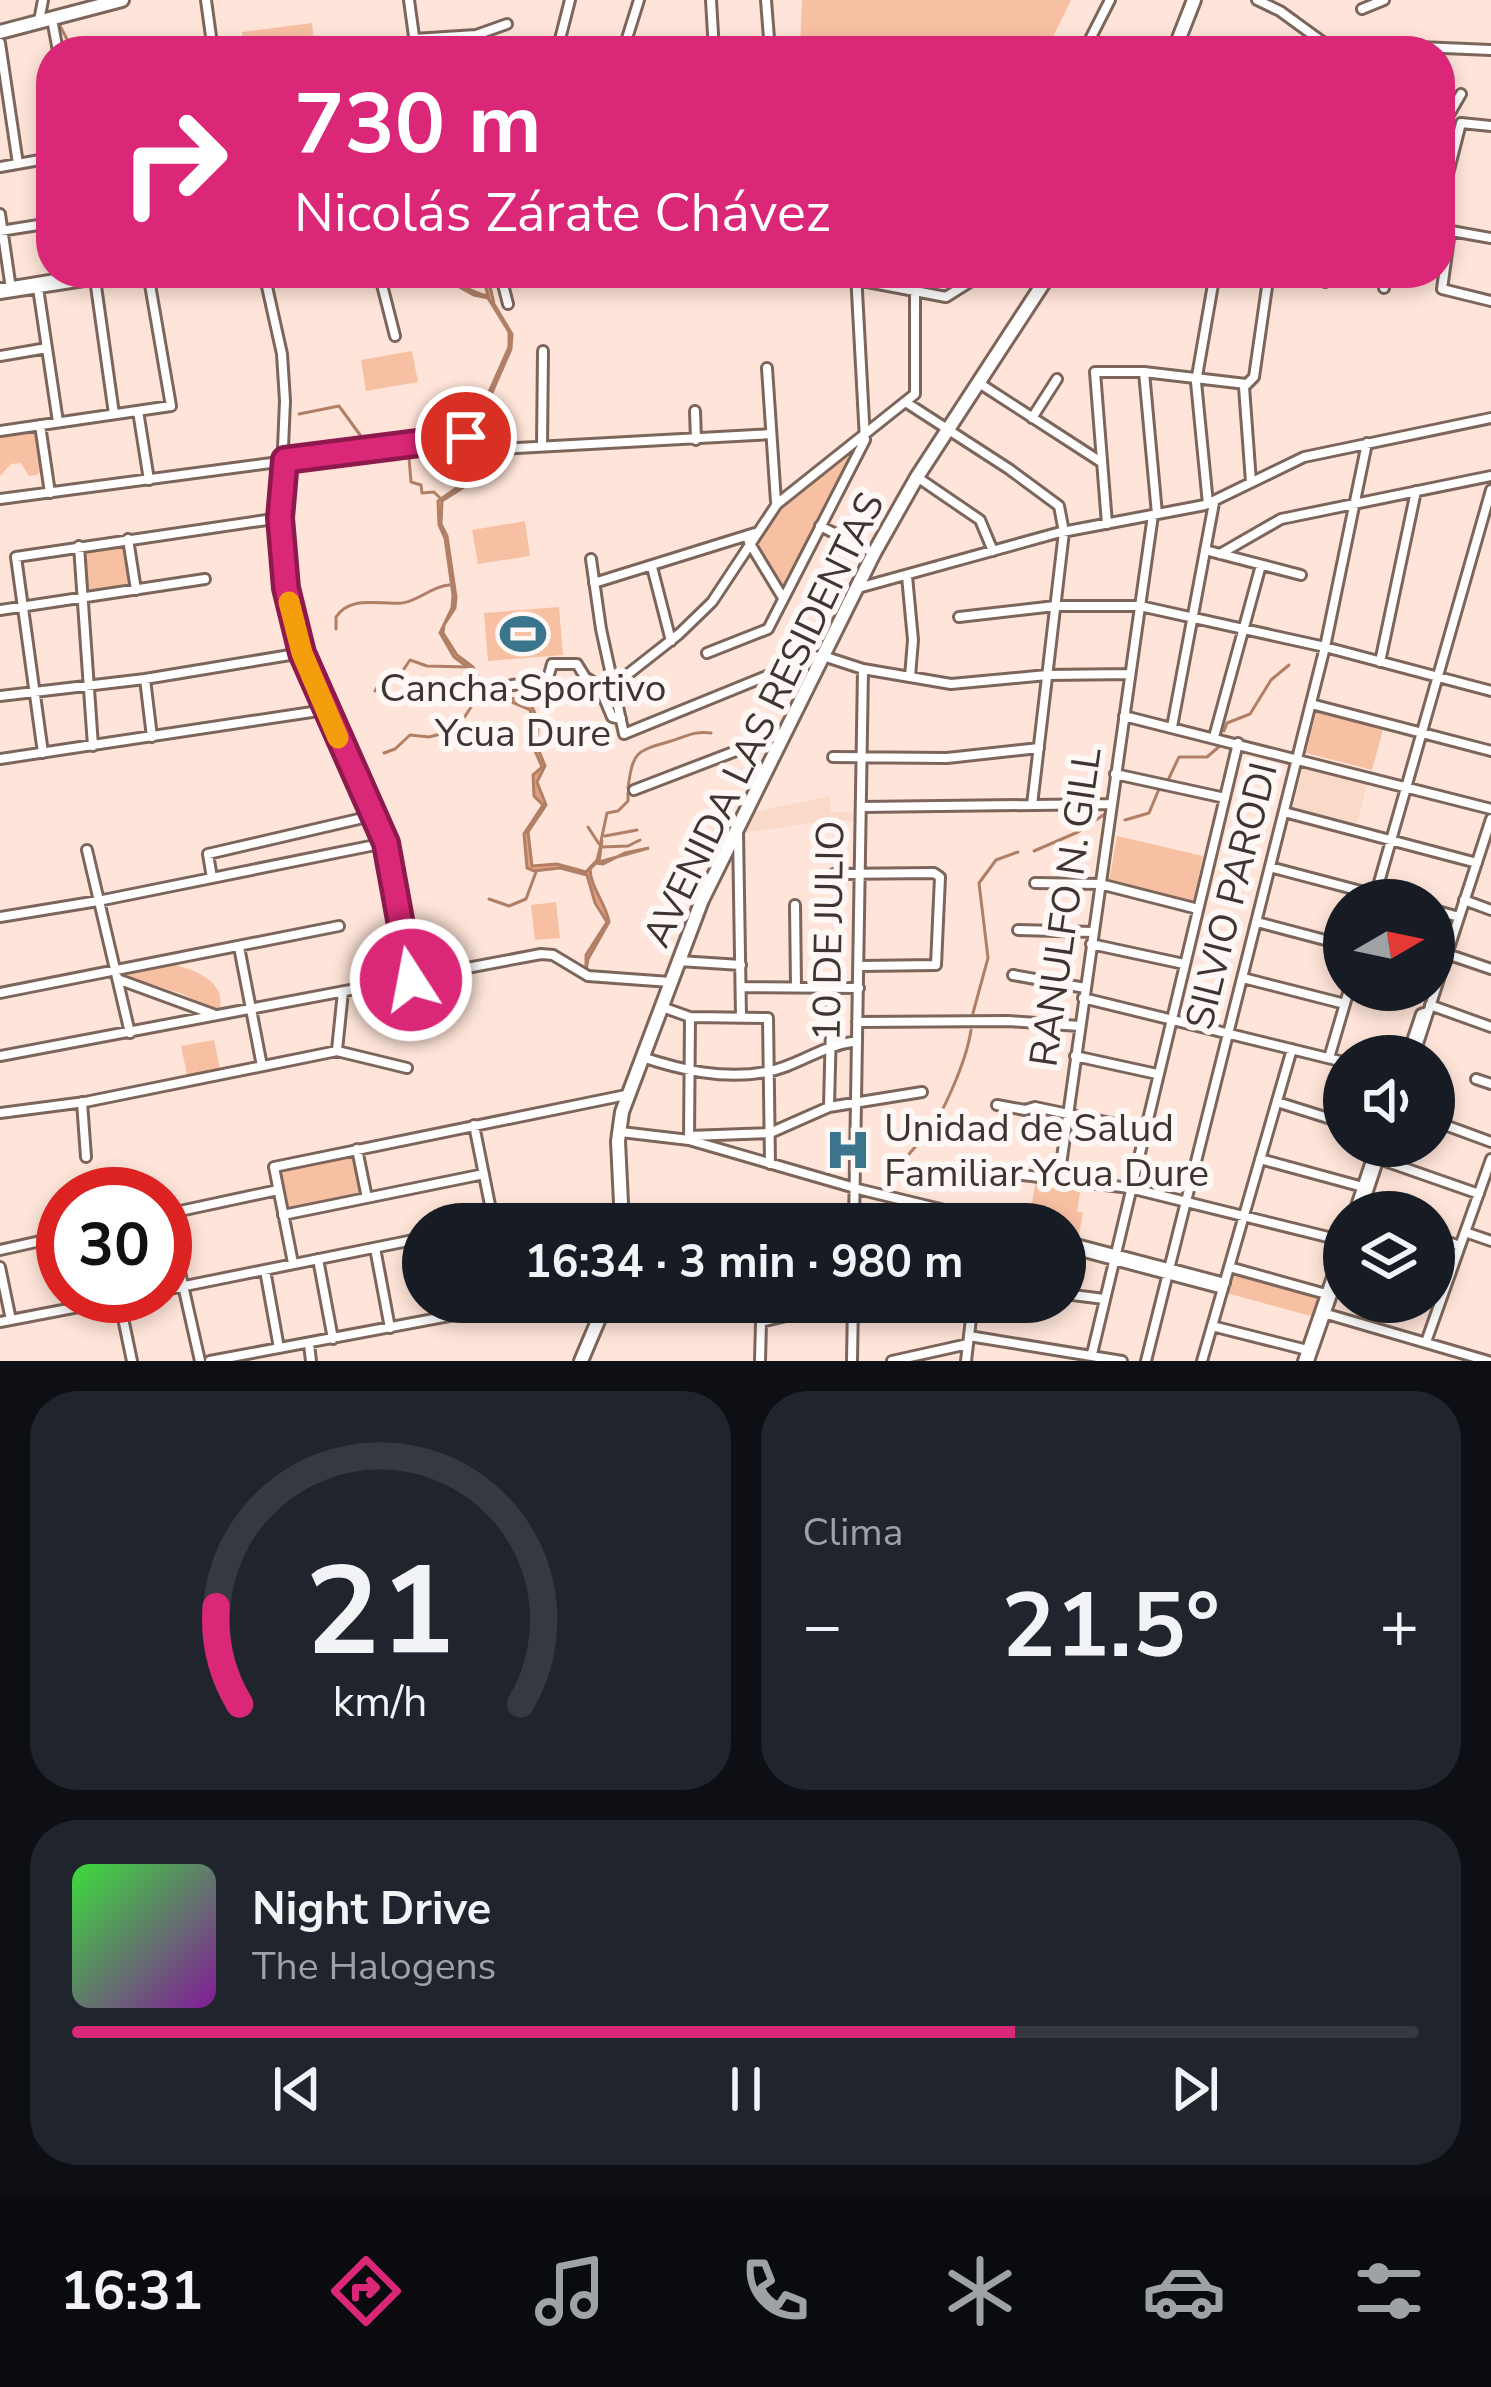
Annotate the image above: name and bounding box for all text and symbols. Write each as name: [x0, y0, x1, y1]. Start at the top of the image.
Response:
text: 730 m: [294, 67, 542, 182]
icon: right: [96, 84, 252, 240]
text: Nicolás Zárate Chávez: [294, 176, 831, 250]
pin: [415, 386, 517, 488]
icon: arrive: [433, 404, 499, 470]
street label: AVENIDA LAS RESIDENTAS: [631, 484, 897, 956]
sports icon: Cancha Sportivo Ycua Dure: [498, 609, 548, 659]
place label: Cancha Sportivo Ycua Dure: [380, 662, 666, 760]
street label: RANULFO N. GILL: [1017, 744, 1115, 1070]
street label: SILVIO PARODI: [1173, 757, 1291, 1035]
street label: 10 DE JULIO: [801, 820, 857, 1042]
north arrow: [1323, 879, 1455, 1011]
map controls: [1323, 879, 1455, 1323]
position arrow: [348, 917, 474, 1043]
button: sound: [1323, 1035, 1455, 1167]
place label: Unidad de Salud Familiar Ycua Dure: [884, 1102, 1209, 1200]
hospital icon: Unidad de Salud Familiar Ycua Dure: [823, 1125, 873, 1175]
speed limit sign: 30: [36, 1167, 192, 1323]
button: layers: [1323, 1191, 1455, 1323]
text: 16:34 · 3 min · 980 m: [524, 1232, 964, 1293]
text: Clima: [803, 1506, 903, 1559]
text: 21: [305, 1527, 455, 1697]
text: 21.5°: [1002, 1565, 1220, 1688]
text: −: [803, 1581, 842, 1671]
text: +: [1379, 1581, 1419, 1671]
text: km/h: [333, 1672, 428, 1730]
text: Night Drive: [252, 1879, 491, 1940]
text: The Halogens: [252, 1940, 496, 1993]
icon: previous: [264, 2056, 330, 2122]
icon: pause: [713, 2056, 779, 2122]
icon: next: [1162, 2056, 1228, 2122]
icon: directions: [324, 2249, 408, 2333]
icon: music: [528, 2249, 612, 2333]
icon: phone: [733, 2249, 817, 2333]
icon: climate: [938, 2249, 1022, 2333]
icon: car: [1142, 2249, 1226, 2333]
icon: filters: [1347, 2249, 1431, 2333]
text: 16:31: [60, 2254, 203, 2328]

